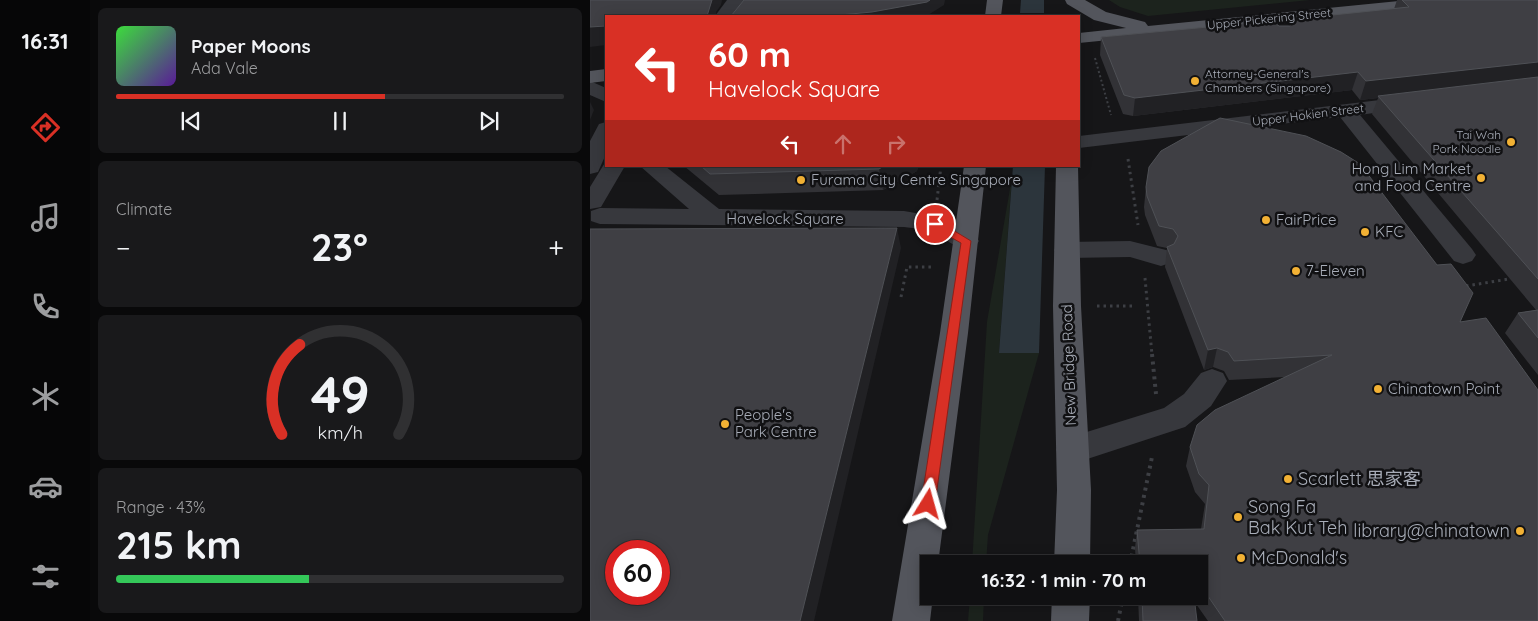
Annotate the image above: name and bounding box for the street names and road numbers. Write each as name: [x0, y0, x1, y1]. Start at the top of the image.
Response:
street label: Upper Pickering Street: [1206, 5, 1332, 32]
street label: Upper Hokien Street: [1251, 100, 1365, 129]
street label: Havelock Square: [726, 209, 844, 228]
street label: New Bridge Road: [1057, 304, 1080, 426]

